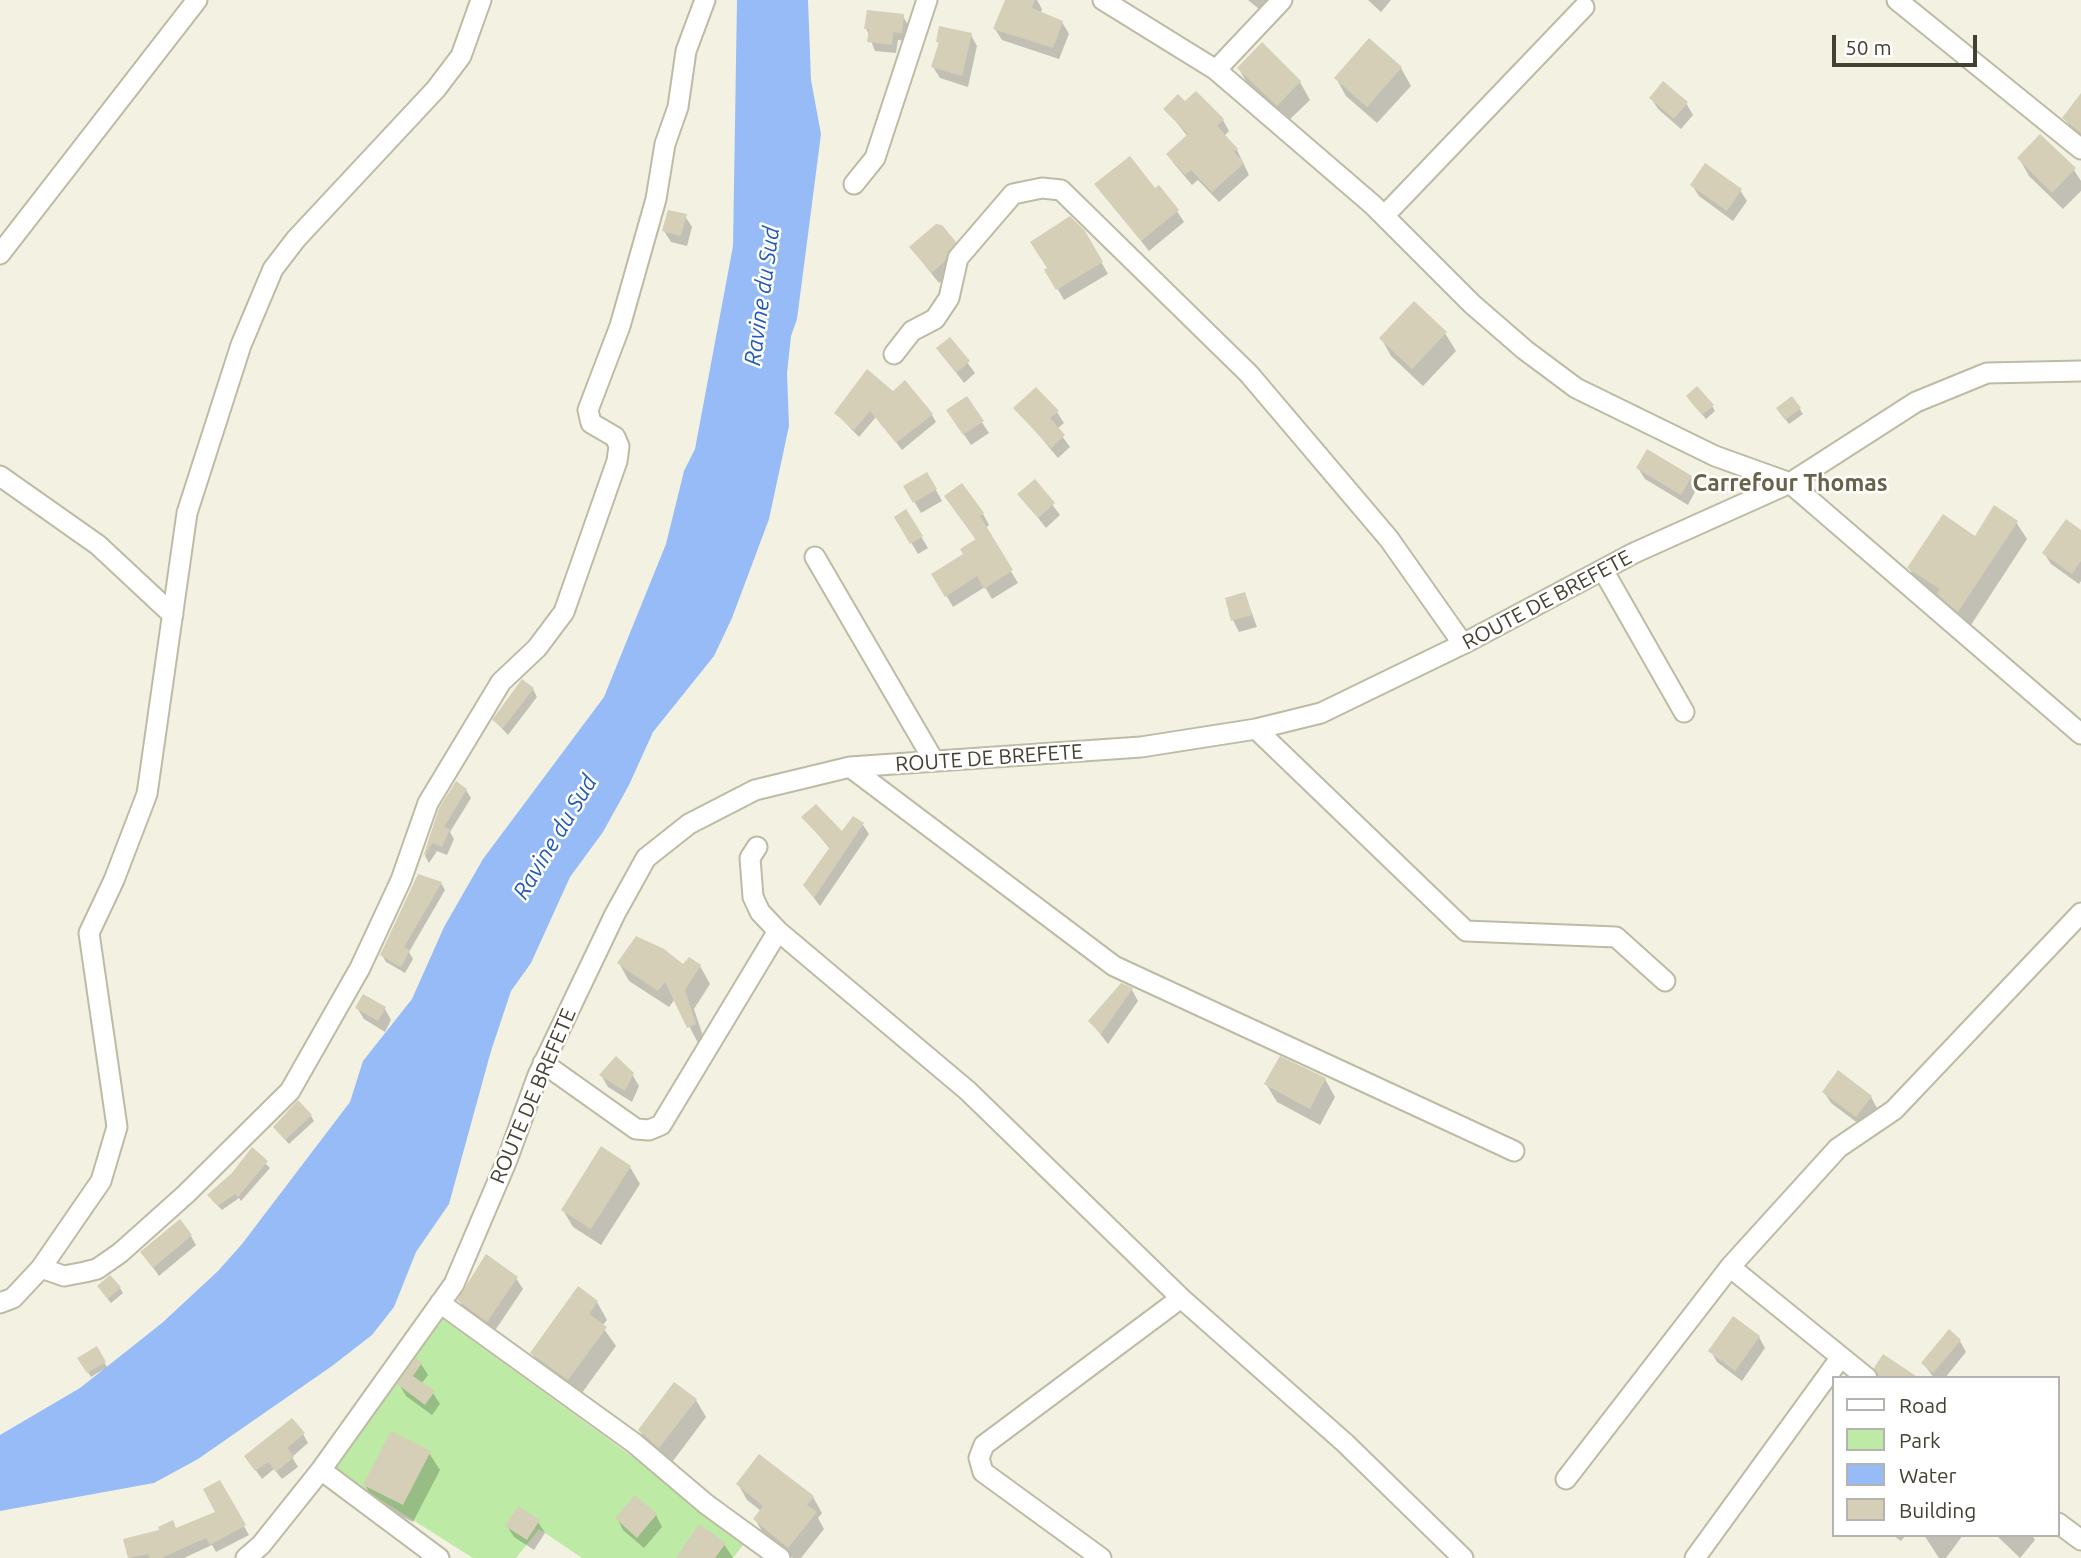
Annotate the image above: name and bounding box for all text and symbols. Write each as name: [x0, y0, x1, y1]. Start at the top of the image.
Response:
scale bar: [1836, 21, 1981, 65]
text: 50 m: [1845, 35, 1892, 59]
water label: Ravine du Sud: [739, 225, 785, 367]
district label: Carrefour Thomas: [1692, 469, 1888, 497]
street label: ROUTE DE BREFETE: [1458, 545, 1636, 655]
street label: ROUTE DE BREFETE: [894, 739, 1084, 777]
water label: Ravine du Sud: [507, 770, 603, 904]
street label: ROUTE DE BREFETE: [485, 1005, 581, 1187]
legend: [1832, 1376, 2060, 1537]
text: Road: [1899, 1393, 1947, 1417]
text: Park: [1899, 1428, 1941, 1452]
text: Water: [1899, 1463, 1957, 1487]
text: Building: [1899, 1498, 1976, 1522]

